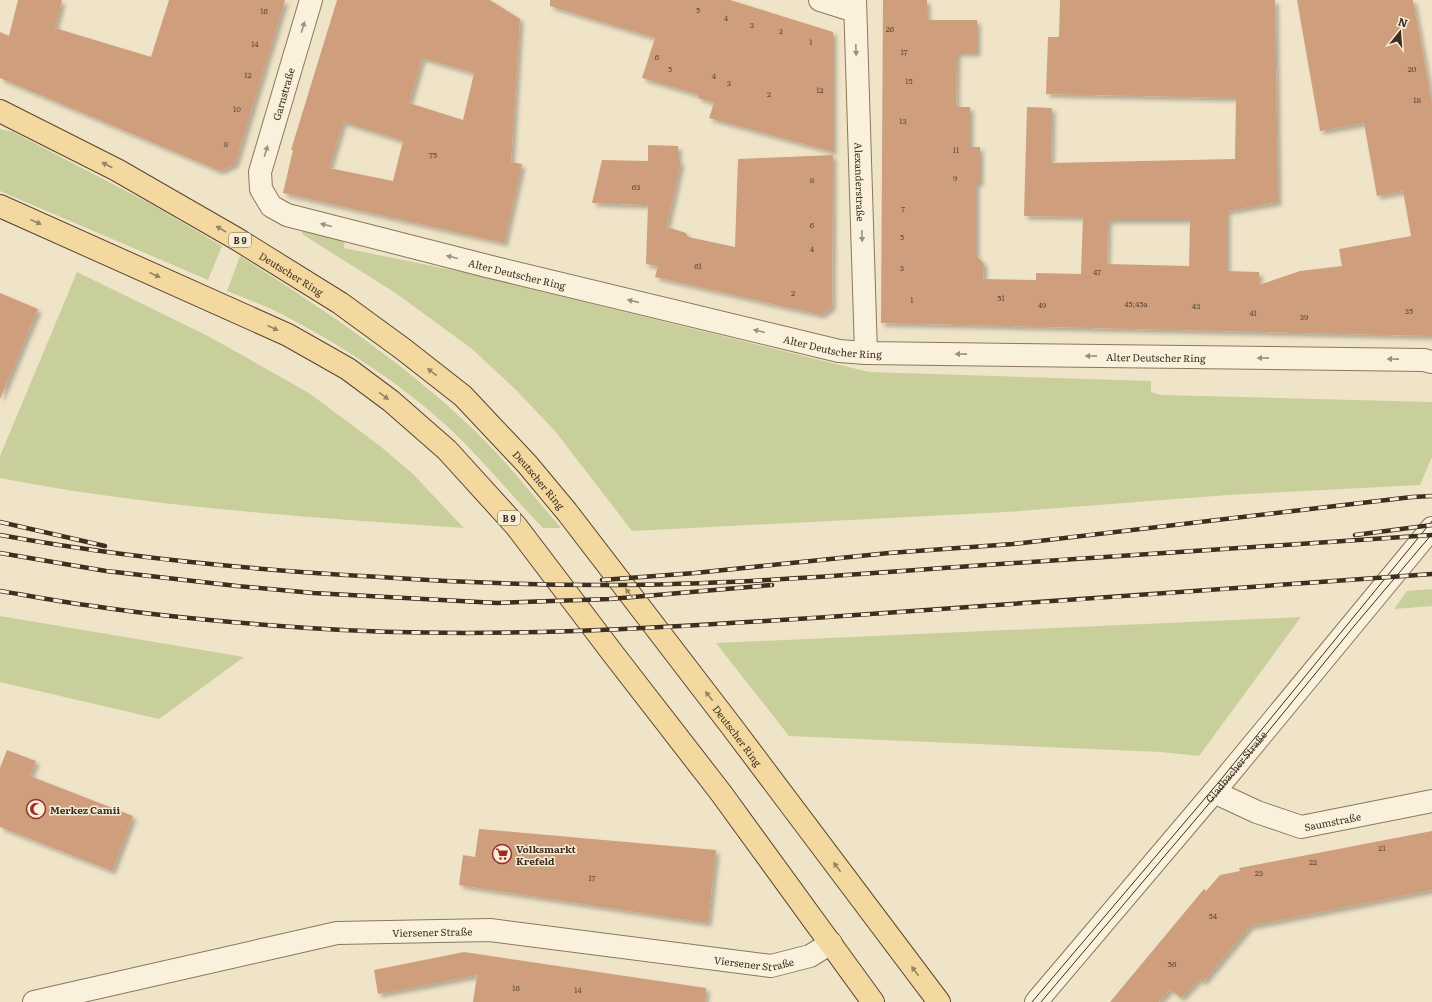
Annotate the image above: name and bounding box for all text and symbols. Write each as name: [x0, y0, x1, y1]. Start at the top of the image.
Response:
house number: 5: [696, 4, 700, 15]
house number: 16: [260, 5, 268, 16]
house number: 4: [724, 12, 729, 23]
north arrow: [1380, 12, 1420, 52]
text: N: [1396, 12, 1410, 30]
house number: 3: [750, 19, 754, 30]
one-way arrow: [300, 20, 306, 32]
house number: 26: [886, 23, 895, 34]
house number: 2: [779, 25, 783, 36]
house number: 1: [809, 36, 813, 47]
house number: 14: [251, 38, 259, 49]
one-way arrow: [853, 44, 860, 56]
house number: 17: [900, 46, 908, 57]
house number: 6: [655, 51, 660, 62]
house number: 5: [668, 63, 672, 74]
house number: 20: [1408, 63, 1417, 74]
street label: Garnstraße: [268, 66, 298, 122]
house number: 12: [244, 69, 252, 80]
house number: 4: [712, 70, 717, 81]
house number: 15: [905, 75, 913, 86]
house number: 3: [727, 77, 731, 88]
house number: 12: [816, 84, 824, 95]
house number: 2: [767, 88, 771, 99]
house number: 18: [1413, 94, 1421, 105]
house number: 10: [233, 103, 241, 114]
house number: 13: [899, 115, 907, 126]
house number: 8: [224, 138, 229, 149]
street label: Alexanderstraße: [852, 142, 869, 222]
house number: 11: [953, 144, 960, 155]
one-way arrow: [263, 145, 269, 157]
house number: 75: [429, 149, 437, 160]
one-way arrow: [102, 162, 113, 168]
house number: 9: [953, 172, 957, 183]
house number: 8: [810, 174, 815, 185]
house number: 63: [632, 181, 640, 192]
house number: 7: [901, 203, 905, 214]
one-way arrow: [30, 219, 41, 225]
house number: 6: [810, 219, 815, 230]
one-way arrow: [320, 222, 332, 228]
one-way arrow: [215, 226, 226, 232]
one-way arrow: [859, 230, 865, 243]
house number: 5: [900, 231, 904, 242]
road number: B 9: [229, 233, 251, 247]
house number: 4: [810, 243, 815, 254]
street label: Deutscher Ring: [257, 247, 327, 299]
one-way arrow: [446, 254, 458, 260]
street label: Alter Deutscher Ring: [467, 254, 568, 292]
house number: 61: [694, 260, 703, 271]
house number: 3: [900, 262, 904, 273]
house number: 47: [1093, 266, 1101, 277]
one-way arrow: [149, 272, 160, 278]
house number: 2: [791, 287, 795, 298]
house number: 51: [997, 292, 1005, 303]
house number: 1: [910, 294, 914, 305]
one-way arrow: [627, 297, 639, 303]
house number: 45;45a: [1124, 298, 1149, 309]
house number: 49: [1038, 299, 1046, 310]
house number: 43: [1192, 300, 1200, 311]
house number: 35: [1405, 305, 1413, 316]
house number: 41: [1249, 307, 1258, 318]
house number: 39: [1300, 311, 1308, 322]
one-way arrow: [267, 325, 279, 331]
one-way arrow: [753, 328, 765, 334]
street label: Alter Deutscher Ring: [782, 330, 882, 361]
street label: Alter Deutscher Ring: [1106, 349, 1206, 365]
one-way arrow: [954, 351, 967, 357]
one-way arrow: [1084, 353, 1097, 359]
one-way arrow: [1256, 355, 1269, 361]
one-way arrow: [1387, 356, 1399, 363]
one-way arrow: [427, 368, 438, 376]
one-way arrow: [378, 392, 389, 400]
street label: Deutscher Ring: [510, 446, 569, 512]
road number: B 9: [498, 511, 520, 525]
one-way arrow: [625, 587, 634, 598]
one-way arrow: [705, 691, 713, 701]
street label: Deutscher Ring: [710, 701, 766, 769]
street label: Gladbacher Straße: [1201, 727, 1270, 805]
mosque icon: Merkez Camii: [25, 798, 47, 820]
place label: Merkez Camii: [50, 802, 120, 817]
street label: Saumstraße: [1303, 808, 1362, 834]
place label: Volksmarkt Krefeld: [516, 841, 577, 868]
house number: 21: [1378, 842, 1386, 853]
supermarket icon: Volksmarkt Krefeld: [491, 843, 513, 865]
house number: 22: [1309, 856, 1317, 867]
one-way arrow: [833, 861, 842, 872]
house number: 23: [1255, 867, 1263, 878]
house number: 17: [588, 872, 596, 883]
house number: 54: [1209, 910, 1218, 921]
street label: Viersener Straße: [392, 923, 473, 939]
street label: Viersener Straße: [713, 951, 795, 974]
house number: 56: [1168, 958, 1177, 969]
one-way arrow: [911, 965, 920, 976]
house number: 16: [512, 982, 520, 993]
house number: 14: [574, 984, 582, 995]

